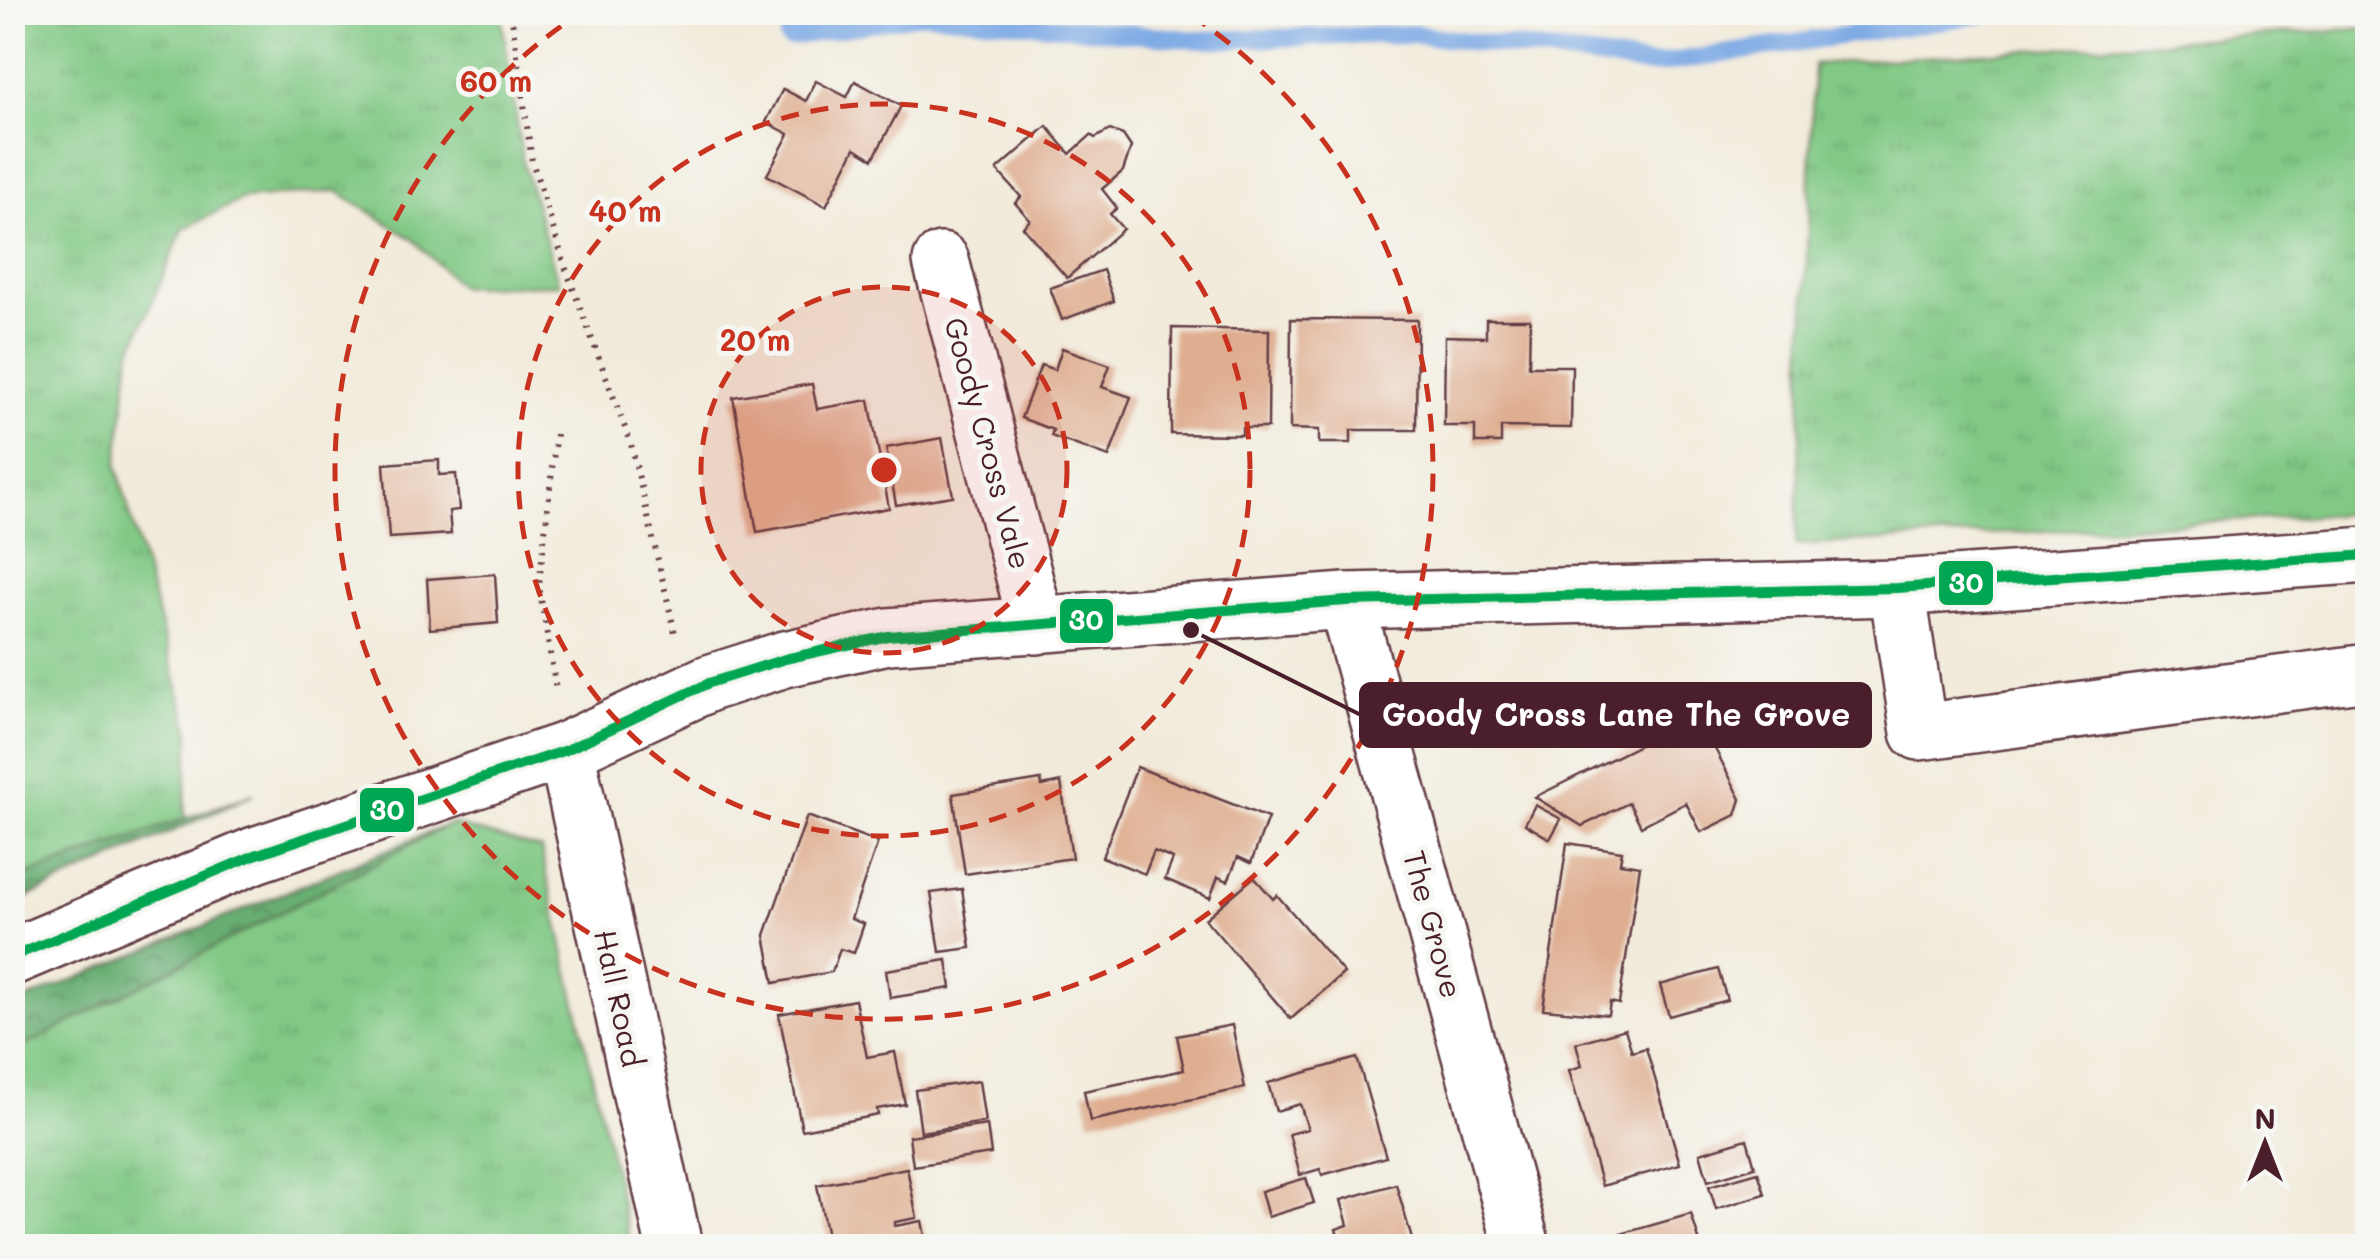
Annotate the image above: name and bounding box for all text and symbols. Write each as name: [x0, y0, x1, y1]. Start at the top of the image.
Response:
text: 60 m: [460, 60, 532, 100]
text: 40 m: [589, 190, 661, 230]
street label: Goody Cross Vale: [936, 313, 1042, 573]
text: 20 m: [720, 319, 790, 359]
centre of rings: [866, 452, 902, 488]
line badge: 30: [1937, 559, 1995, 607]
text: 30: [1949, 564, 1983, 600]
line badge: 30: [1058, 597, 1115, 645]
text: 30: [1069, 601, 1103, 637]
callout: Goody Cross Lane The Grove: [1361, 684, 1870, 746]
text: Goody Cross Lane The Grove: [1382, 692, 1850, 735]
line badge: 30: [358, 786, 416, 834]
text: 30: [370, 791, 404, 827]
street label: The Grove: [1395, 846, 1473, 1002]
street label: Hall Road: [586, 926, 654, 1070]
north arrow: [2215, 1094, 2315, 1194]
text: N: [2254, 1100, 2276, 1136]

